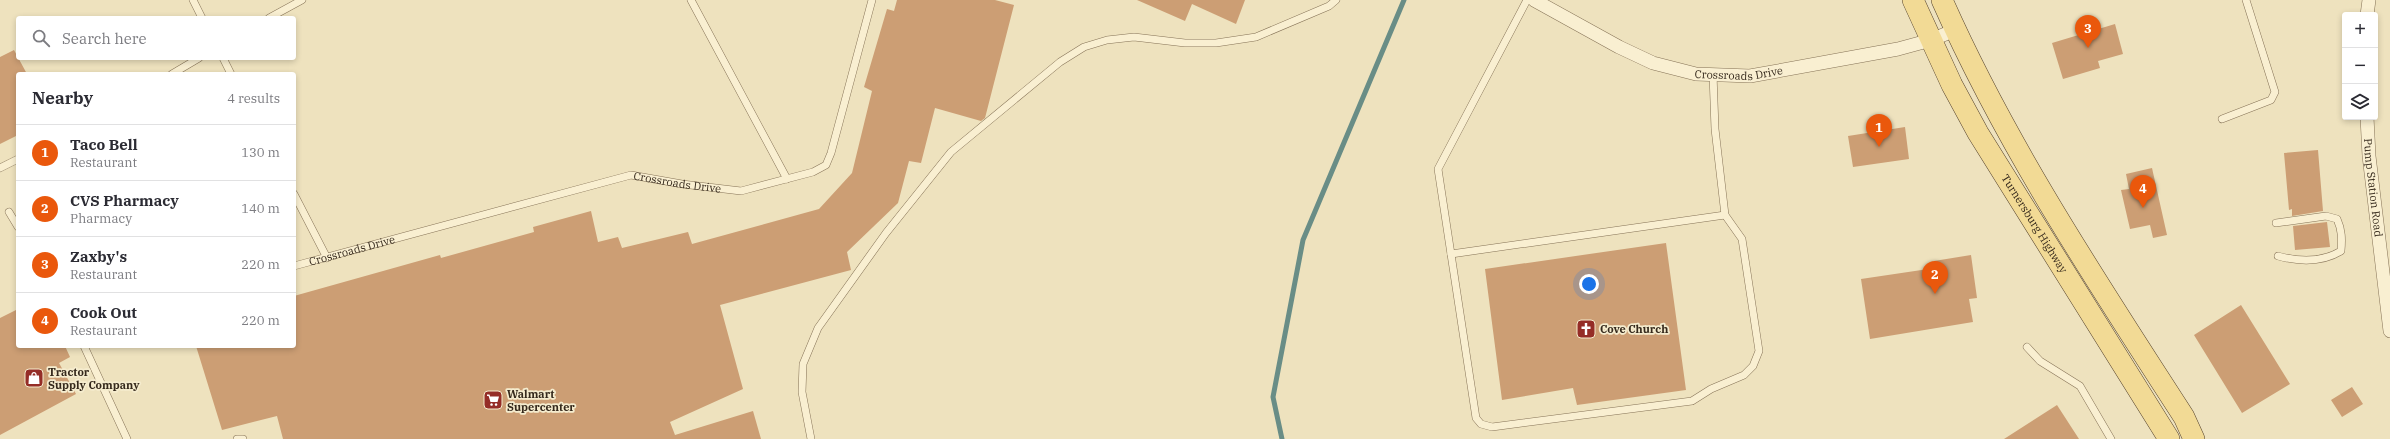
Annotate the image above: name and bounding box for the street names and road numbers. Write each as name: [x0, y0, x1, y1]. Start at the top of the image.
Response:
street label: Crossroads Drive: [1694, 63, 1784, 83]
street label: Pump Station Road: [2361, 138, 2386, 238]
street label: Crossroads Drive: [632, 169, 722, 196]
street label: Turnersburg Highway: [1999, 172, 2071, 276]
street label: Crossroads Drive: [307, 232, 397, 269]

